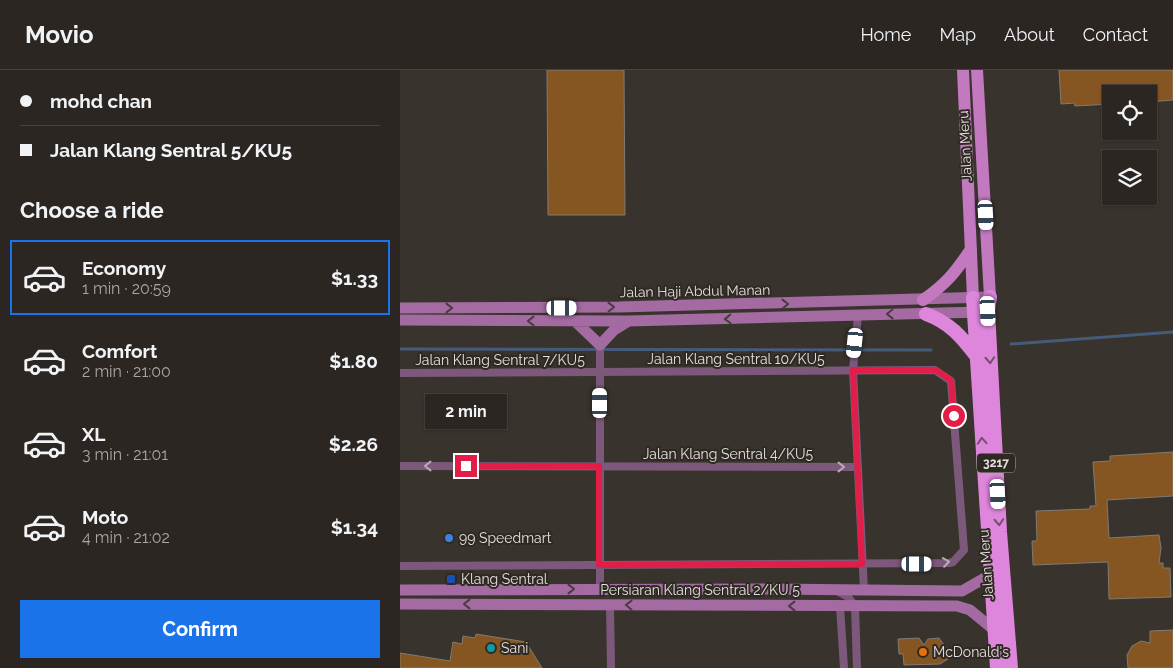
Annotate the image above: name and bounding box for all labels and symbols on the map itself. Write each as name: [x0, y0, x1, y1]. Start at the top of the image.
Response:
street label: Jalan Meru: [955, 110, 975, 182]
car: [977, 200, 994, 230]
street label: Jalan Haji Abdul Manan: [620, 282, 770, 300]
car: [979, 296, 996, 326]
one-way arrow: [781, 298, 789, 309]
car: [547, 301, 577, 316]
one-way arrow: [608, 302, 615, 312]
one-way arrow: [445, 303, 453, 313]
one-way arrow: [886, 309, 894, 320]
one-way arrow: [724, 313, 732, 324]
one-way arrow: [526, 316, 534, 326]
car: [845, 327, 864, 359]
street label: Jalan Klang Sentral 10/KU5: [647, 351, 825, 367]
street label: Jalan Klang Sentral 7/KU5: [415, 352, 585, 368]
one-way arrow: [985, 356, 996, 364]
car: [592, 388, 607, 418]
callout: 2 min: [425, 394, 507, 428]
route start: [943, 405, 965, 427]
one-way arrow: [976, 436, 987, 444]
street label: Jalan Klang Sentral 4/KU5: [643, 446, 814, 462]
road number: 3217: [977, 453, 1015, 472]
route end: [455, 455, 477, 477]
one-way arrow: [424, 461, 432, 471]
one-way arrow: [837, 462, 845, 472]
car: [989, 479, 1006, 509]
one-way arrow: [994, 518, 1005, 526]
street label: Jalan Meru: [976, 529, 996, 601]
place label: 99 Speedmart: [459, 530, 552, 546]
marker: 99 Speedmart: [443, 532, 455, 544]
car: [902, 557, 932, 572]
one-way arrow: [942, 557, 950, 568]
place label: Klang Sentral: [461, 571, 548, 587]
marker: Klang Sentral: [445, 573, 457, 585]
street label: Persiaran Klang Sentral 2/KU 5: [600, 582, 800, 598]
one-way arrow: [568, 584, 575, 594]
one-way arrow: [462, 599, 470, 609]
one-way arrow: [625, 599, 633, 610]
one-way arrow: [787, 601, 795, 611]
place label: Sani: [501, 640, 528, 656]
marker: Sani: [485, 642, 497, 654]
place label: McDonald's: [933, 644, 1009, 660]
marker: McDonald's: [917, 646, 929, 658]

